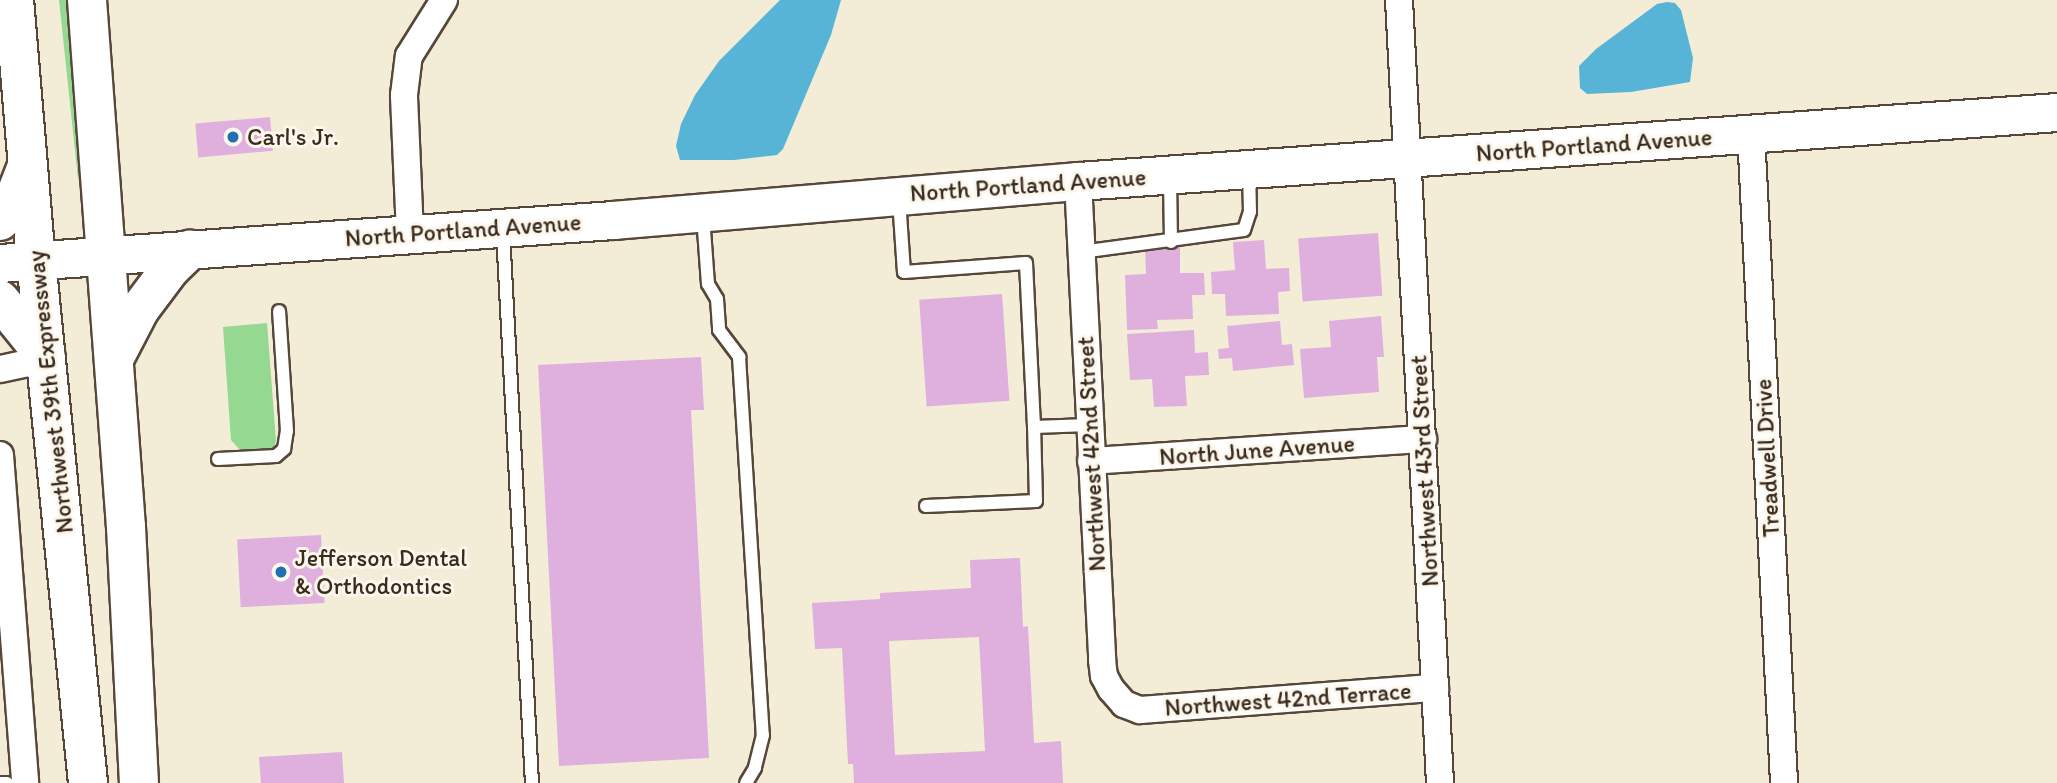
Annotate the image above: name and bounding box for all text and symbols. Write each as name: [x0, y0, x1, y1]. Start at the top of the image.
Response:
street label: North Portland Avenue: [1476, 122, 1712, 168]
place label: Carl's Jr.: [247, 123, 339, 151]
marker: Carl's Jr.: [225, 129, 241, 145]
street label: North Portland Avenue: [910, 162, 1146, 208]
street label: North Portland Avenue: [345, 207, 581, 253]
street label: Northwest 39th Expressway: [21, 250, 79, 534]
street label: Northwest 42nd Street: [1070, 336, 1112, 572]
street label: Northwest 43rd Street: [1404, 355, 1444, 587]
street label: Treadwell Drive: [1748, 378, 1786, 538]
street label: North June Avenue: [1159, 429, 1355, 471]
place label: Jefferson Dental & Orthodontics: [295, 544, 467, 600]
marker: Jefferson Dental & Orthodontics: [273, 564, 289, 580]
street label: Northwest 42nd Terrace: [1164, 676, 1412, 722]

